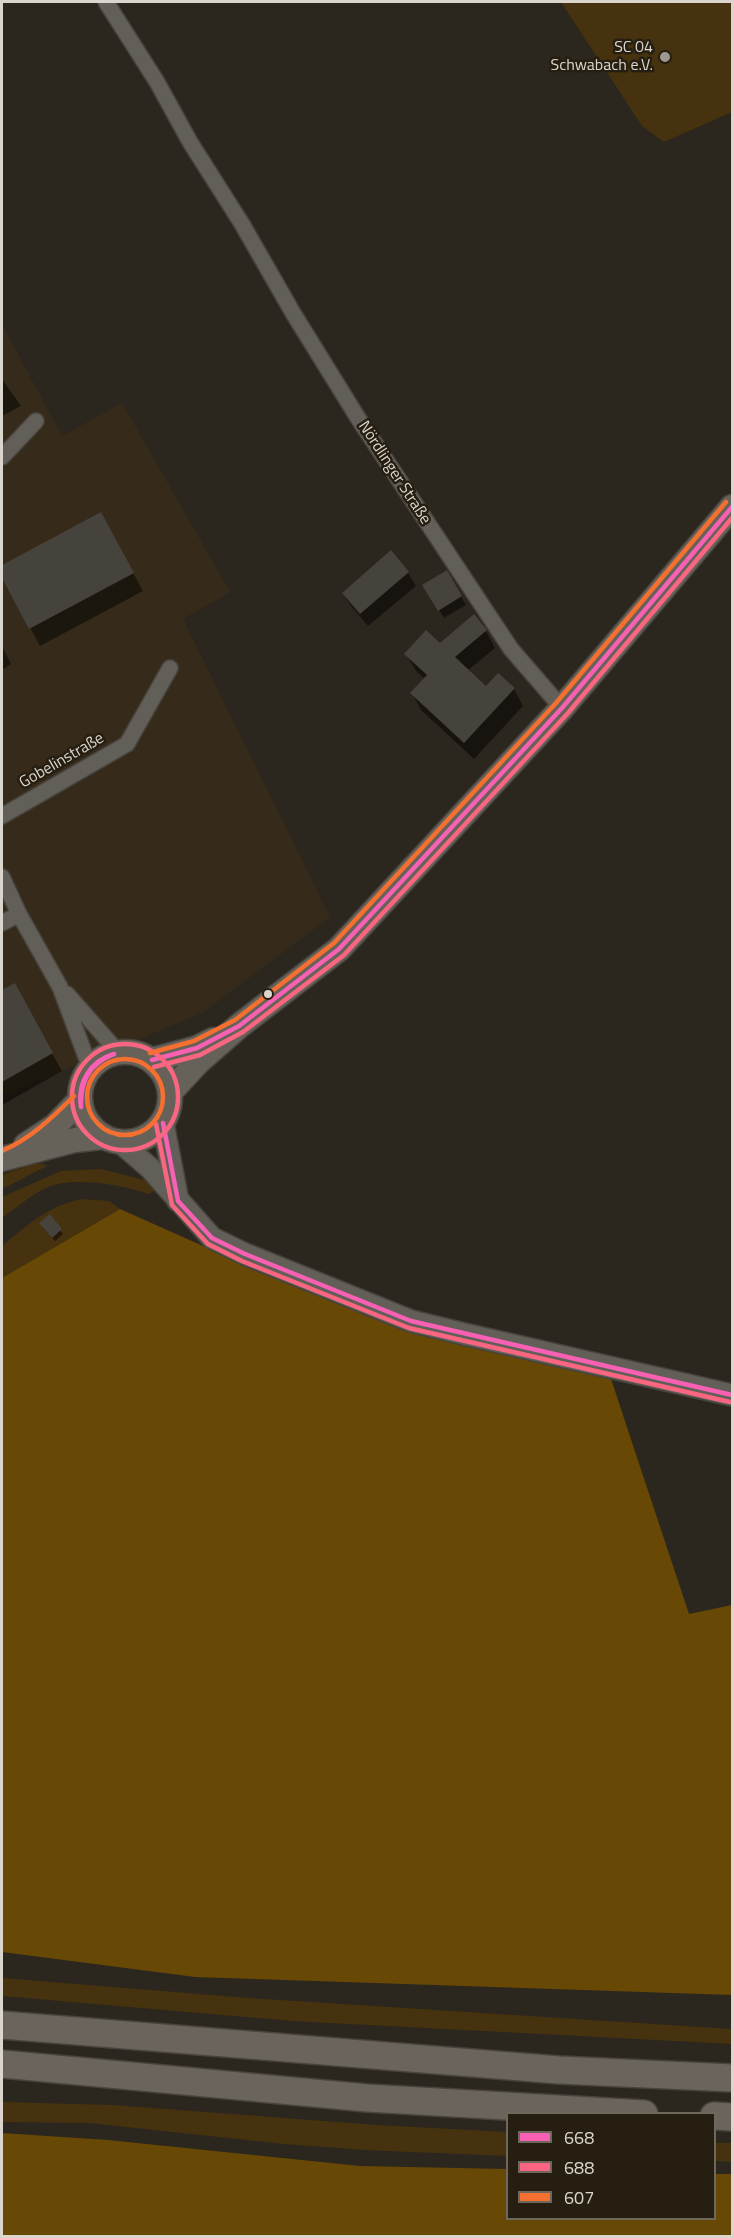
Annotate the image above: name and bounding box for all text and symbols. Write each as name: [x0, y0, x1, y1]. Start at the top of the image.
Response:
place label: SC 04 Schwabach e.V.: [551, 38, 653, 76]
marker: SC 04 Schwabach e.V.: [658, 50, 672, 64]
street label: Nördlinger Straße: [354, 418, 434, 528]
street label: Gobelinstraße: [16, 729, 108, 793]
unlabelled marker: [262, 988, 274, 1000]
legend: [506, 2112, 716, 2220]
text: 668: [564, 2124, 594, 2151]
text: 688: [564, 2154, 594, 2181]
text: 607: [564, 2184, 594, 2211]

